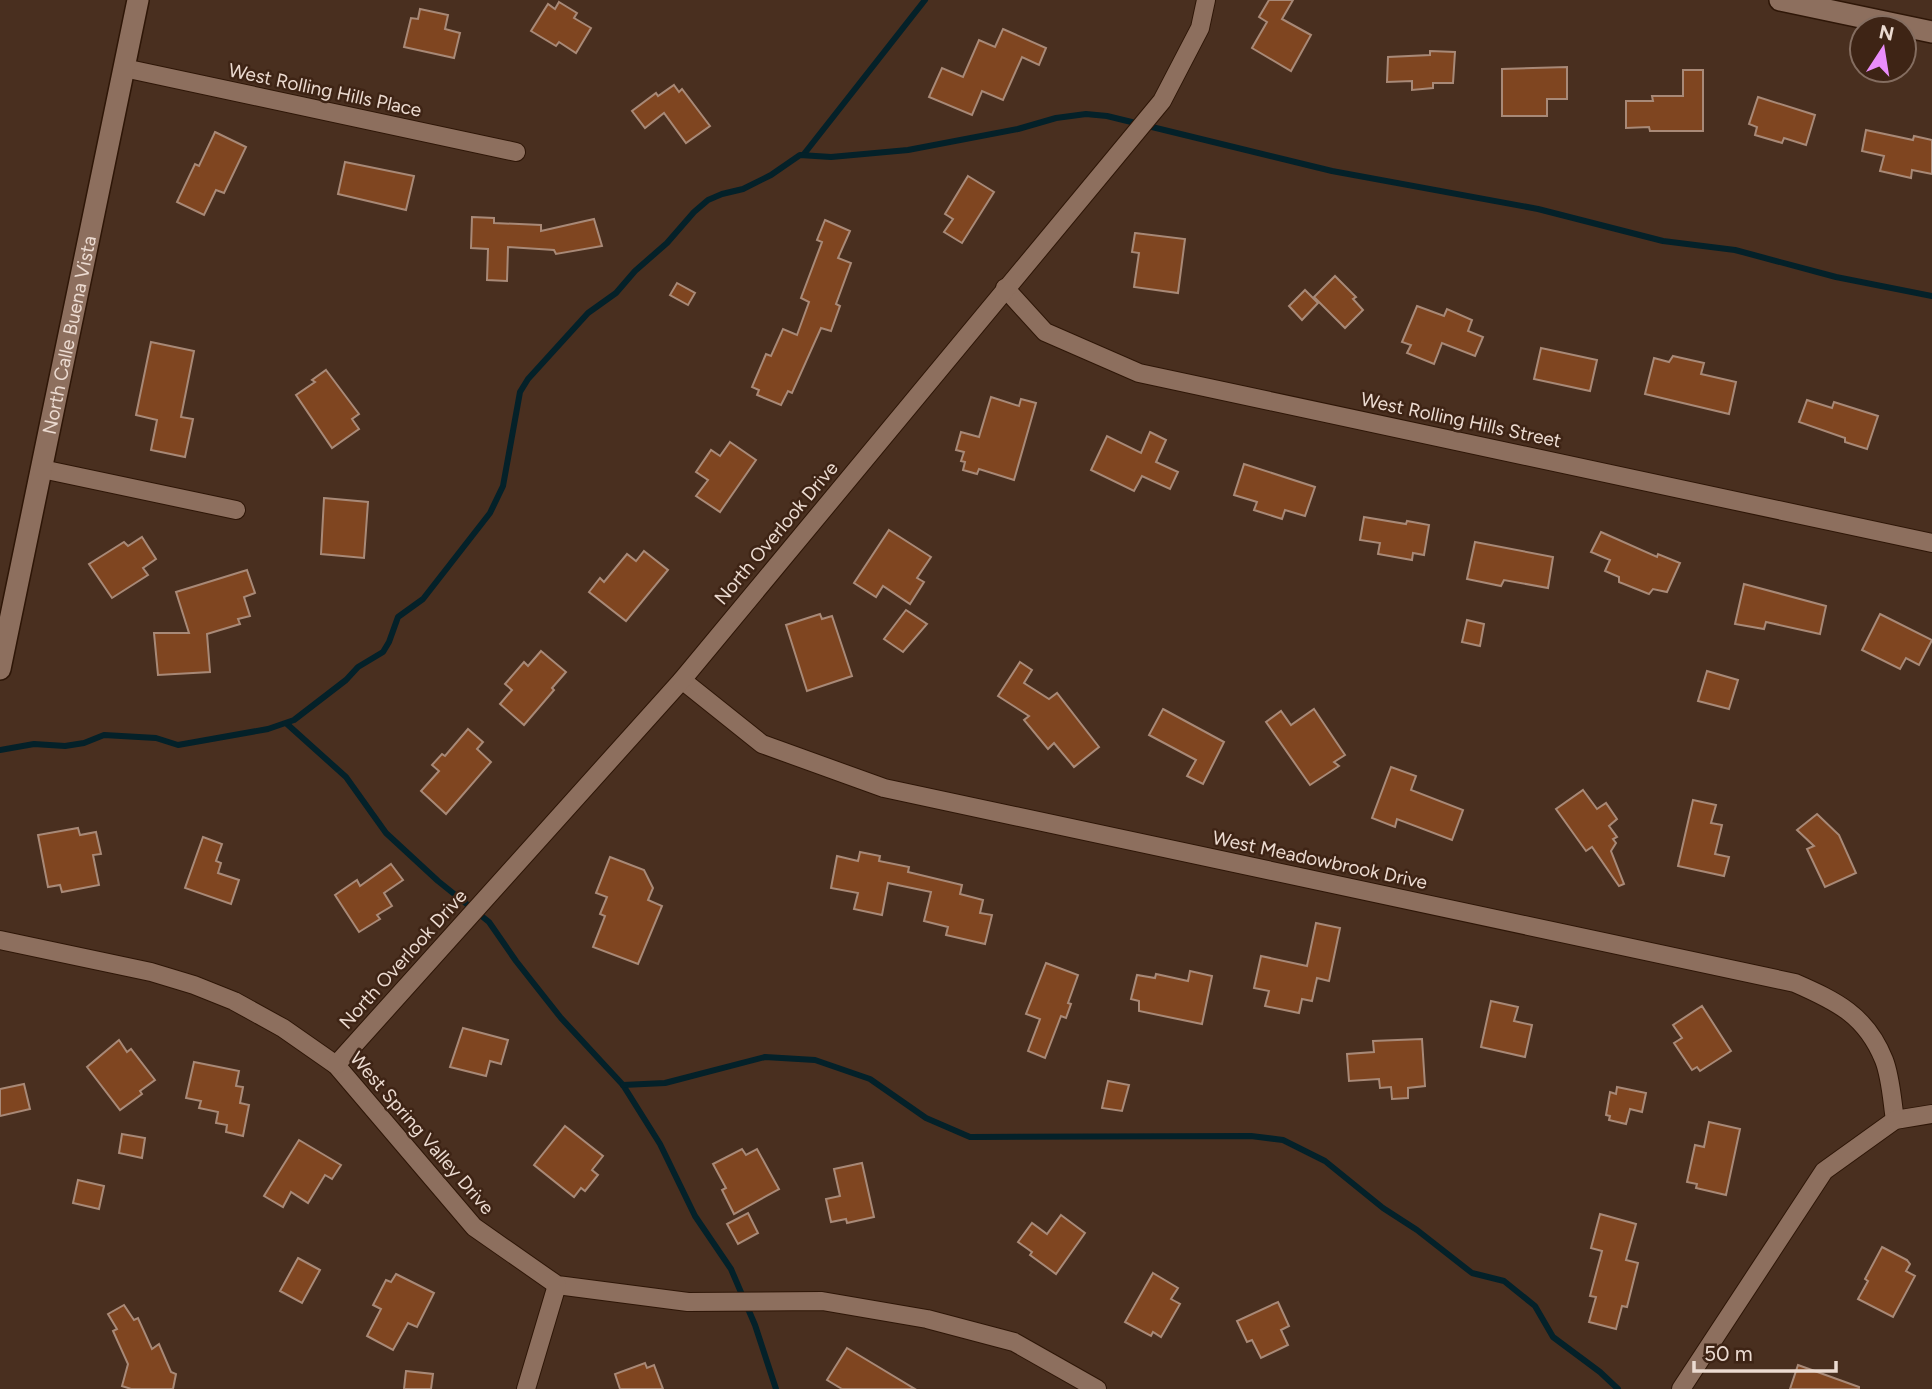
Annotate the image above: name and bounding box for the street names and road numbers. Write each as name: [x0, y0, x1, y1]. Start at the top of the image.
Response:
street label: West Rolling Hills Place: [226, 58, 424, 122]
street label: North Calle Buena Vista: [37, 234, 101, 436]
street label: West Rolling Hills Street: [1359, 387, 1563, 453]
street label: North Overlook Drive: [709, 457, 843, 609]
street label: West Meadowbrook Drive: [1211, 826, 1429, 894]
street label: North Overlook Drive: [334, 884, 472, 1034]
street label: West Spring Valley Drive: [345, 1047, 499, 1219]

